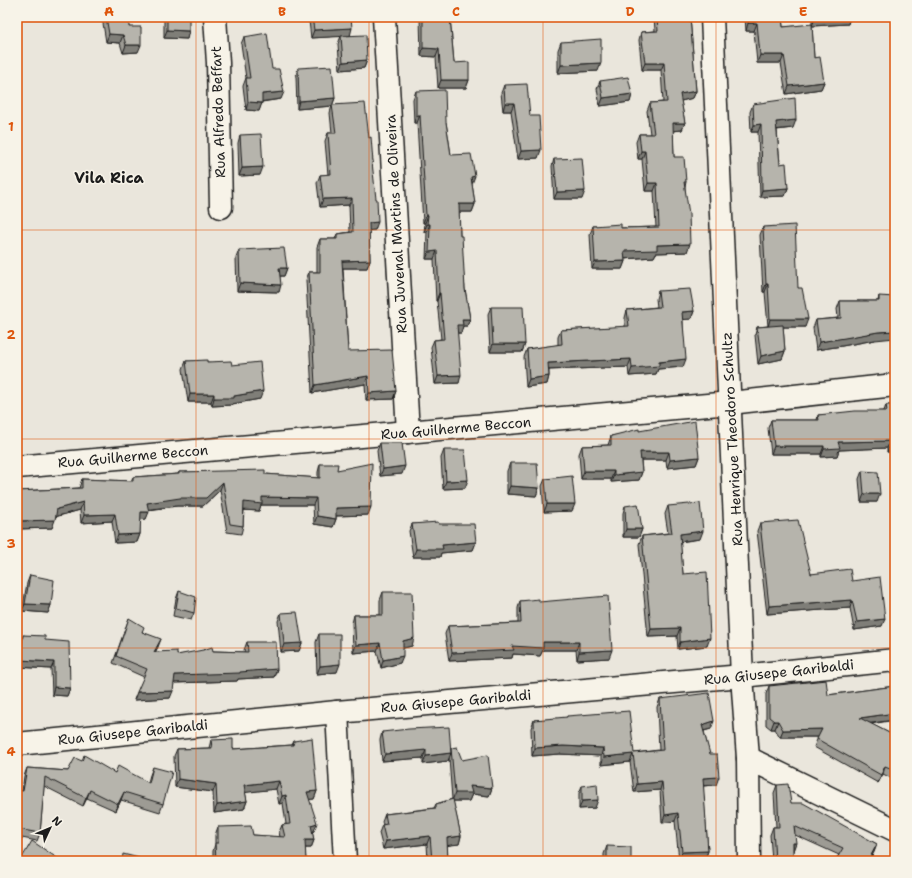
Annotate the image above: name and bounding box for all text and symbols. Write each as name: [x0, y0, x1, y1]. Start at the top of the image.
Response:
text: A: [104, 3, 114, 20]
text: B: [278, 3, 286, 20]
text: C: [452, 3, 460, 20]
text: D: [625, 3, 635, 20]
text: E: [799, 3, 808, 20]
street label: Rua Alfredo Beffart: [207, 46, 229, 178]
street label: Rua Juvenal Martins de Oliveira: [381, 114, 411, 334]
text: 1: [8, 118, 14, 135]
district label: Vila Rica: [74, 168, 145, 188]
text: 2: [6, 326, 16, 343]
street label: Rua Henrique Theodoro Schultz: [717, 331, 747, 547]
street label: Rua Guilherme Beccon: [380, 412, 532, 444]
street label: Rua Guilherme Beccon: [57, 440, 209, 472]
text: 3: [6, 535, 16, 552]
street label: Rua Giusepe Garibaldi: [703, 655, 855, 689]
street label: Rua Giusepe Garibaldi: [380, 685, 532, 717]
street label: Rua Giusepe Garibaldi: [57, 715, 209, 749]
text: 4: [6, 743, 16, 760]
north arrow: [30, 808, 70, 848]
text: N: [48, 813, 65, 830]

